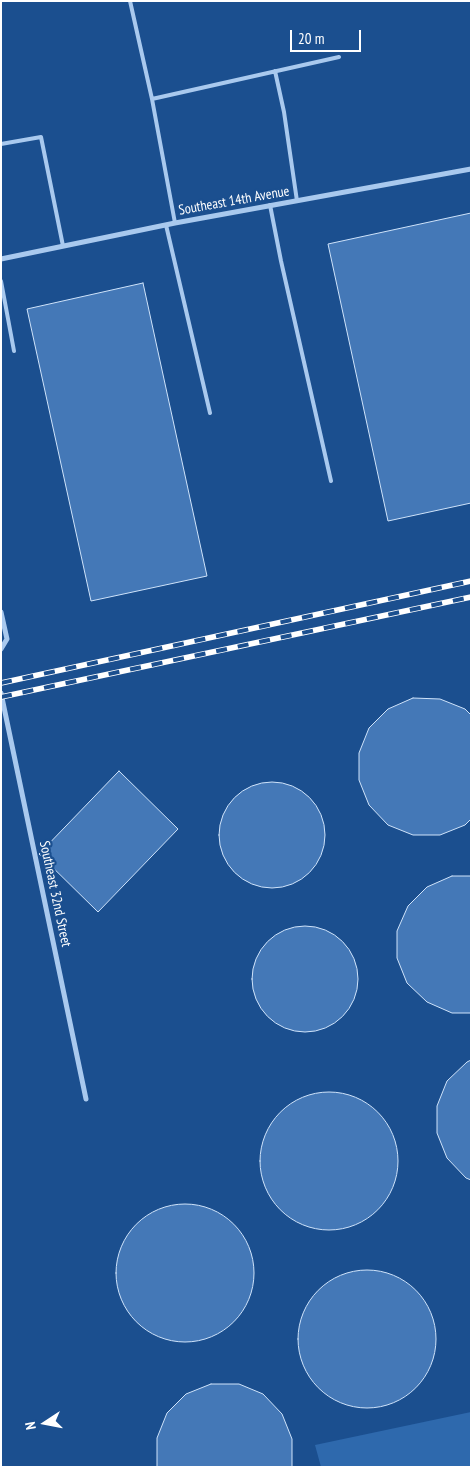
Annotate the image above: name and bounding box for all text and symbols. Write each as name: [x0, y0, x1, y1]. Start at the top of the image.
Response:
scale bar: [292, 20, 363, 52]
text: 20 m: [298, 29, 324, 48]
street label: Southeast 14th Avenue: [177, 183, 291, 219]
street label: Southeast 32nd Street: [36, 840, 74, 948]
north arrow: [20, 1398, 70, 1448]
text: N: [21, 1420, 40, 1431]

